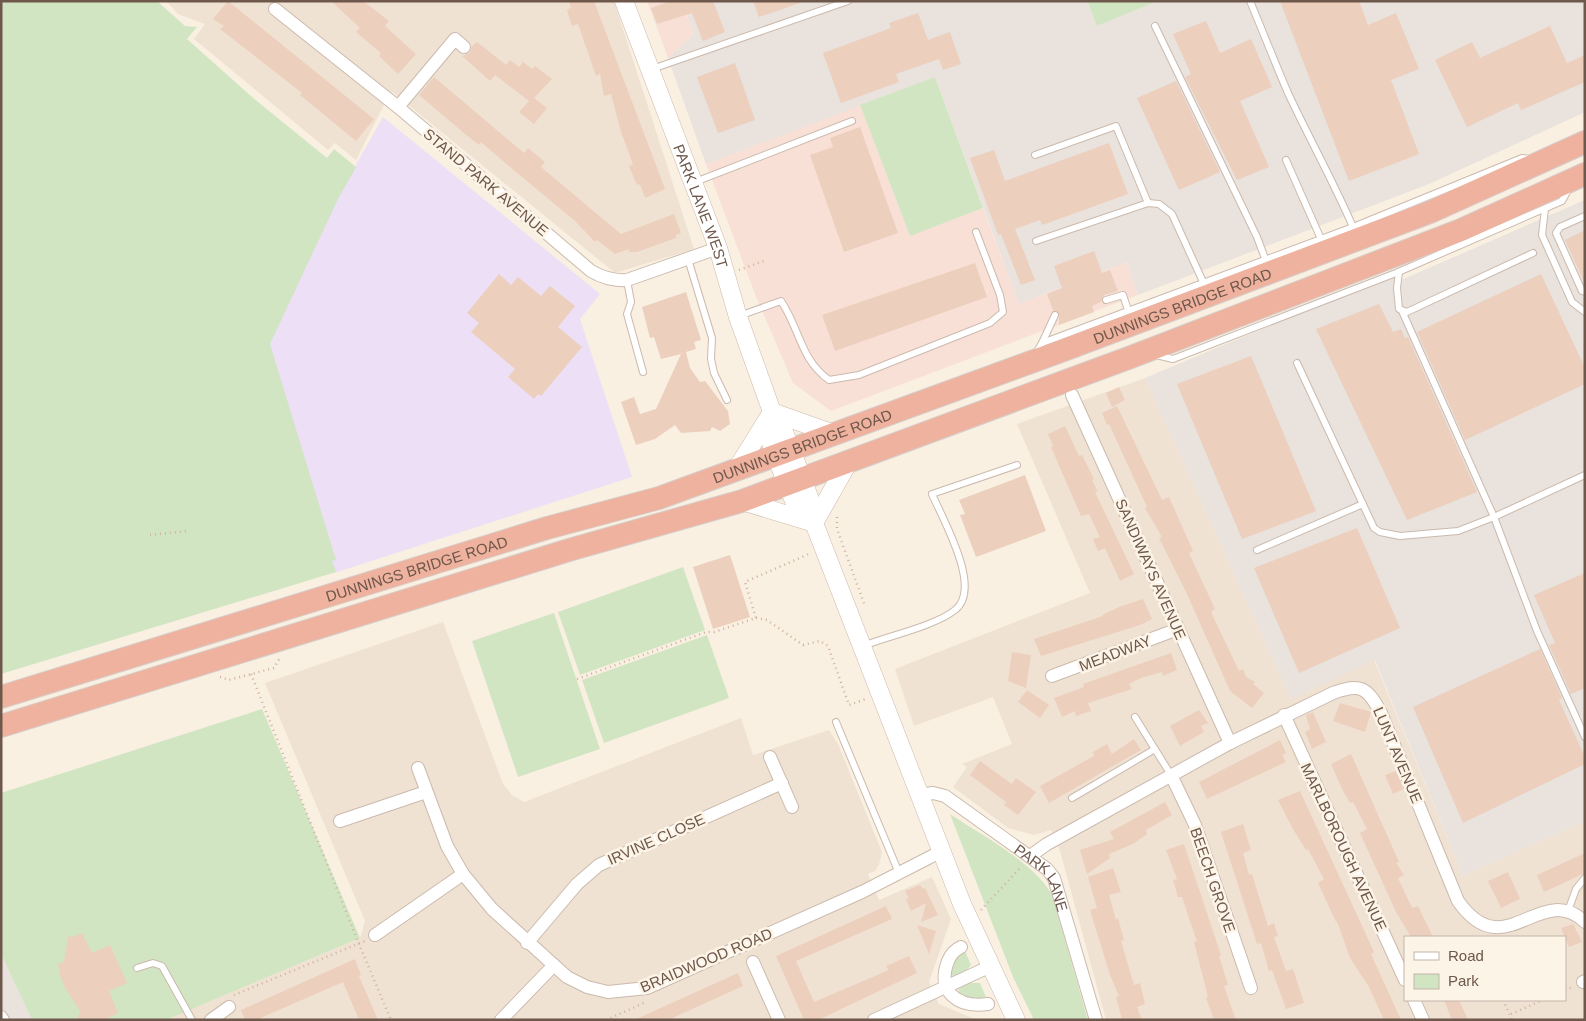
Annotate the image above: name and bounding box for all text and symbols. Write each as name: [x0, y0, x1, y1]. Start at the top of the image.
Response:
street label: STAND PARK AVENUE: [420, 125, 552, 239]
street label: PARK LANE WEST: [671, 142, 732, 270]
street label: DUNNINGS BRIDGE ROAD: [1091, 264, 1274, 347]
street label: DUNNINGS BRIDGE ROAD: [710, 405, 894, 486]
street label: SANDIWAYS AVENUE: [1112, 496, 1190, 642]
street label: DUNNINGS BRIDGE ROAD: [324, 532, 510, 604]
street label: MEADWAY: [1077, 631, 1153, 675]
street label: LUNT AVENUE: [1370, 704, 1426, 806]
street label: MARLBOROUGH AVENUE: [1298, 760, 1390, 934]
street label: IRVINE CLOSE: [605, 810, 707, 868]
street label: BEECH GROVE: [1187, 825, 1239, 935]
street label: PARK LANE: [1012, 840, 1072, 913]
street label: BRAIDWOOD ROAD: [637, 924, 775, 996]
legend: [1404, 936, 1566, 1001]
text: Road: [1448, 947, 1484, 964]
text: Park: [1448, 972, 1479, 989]

